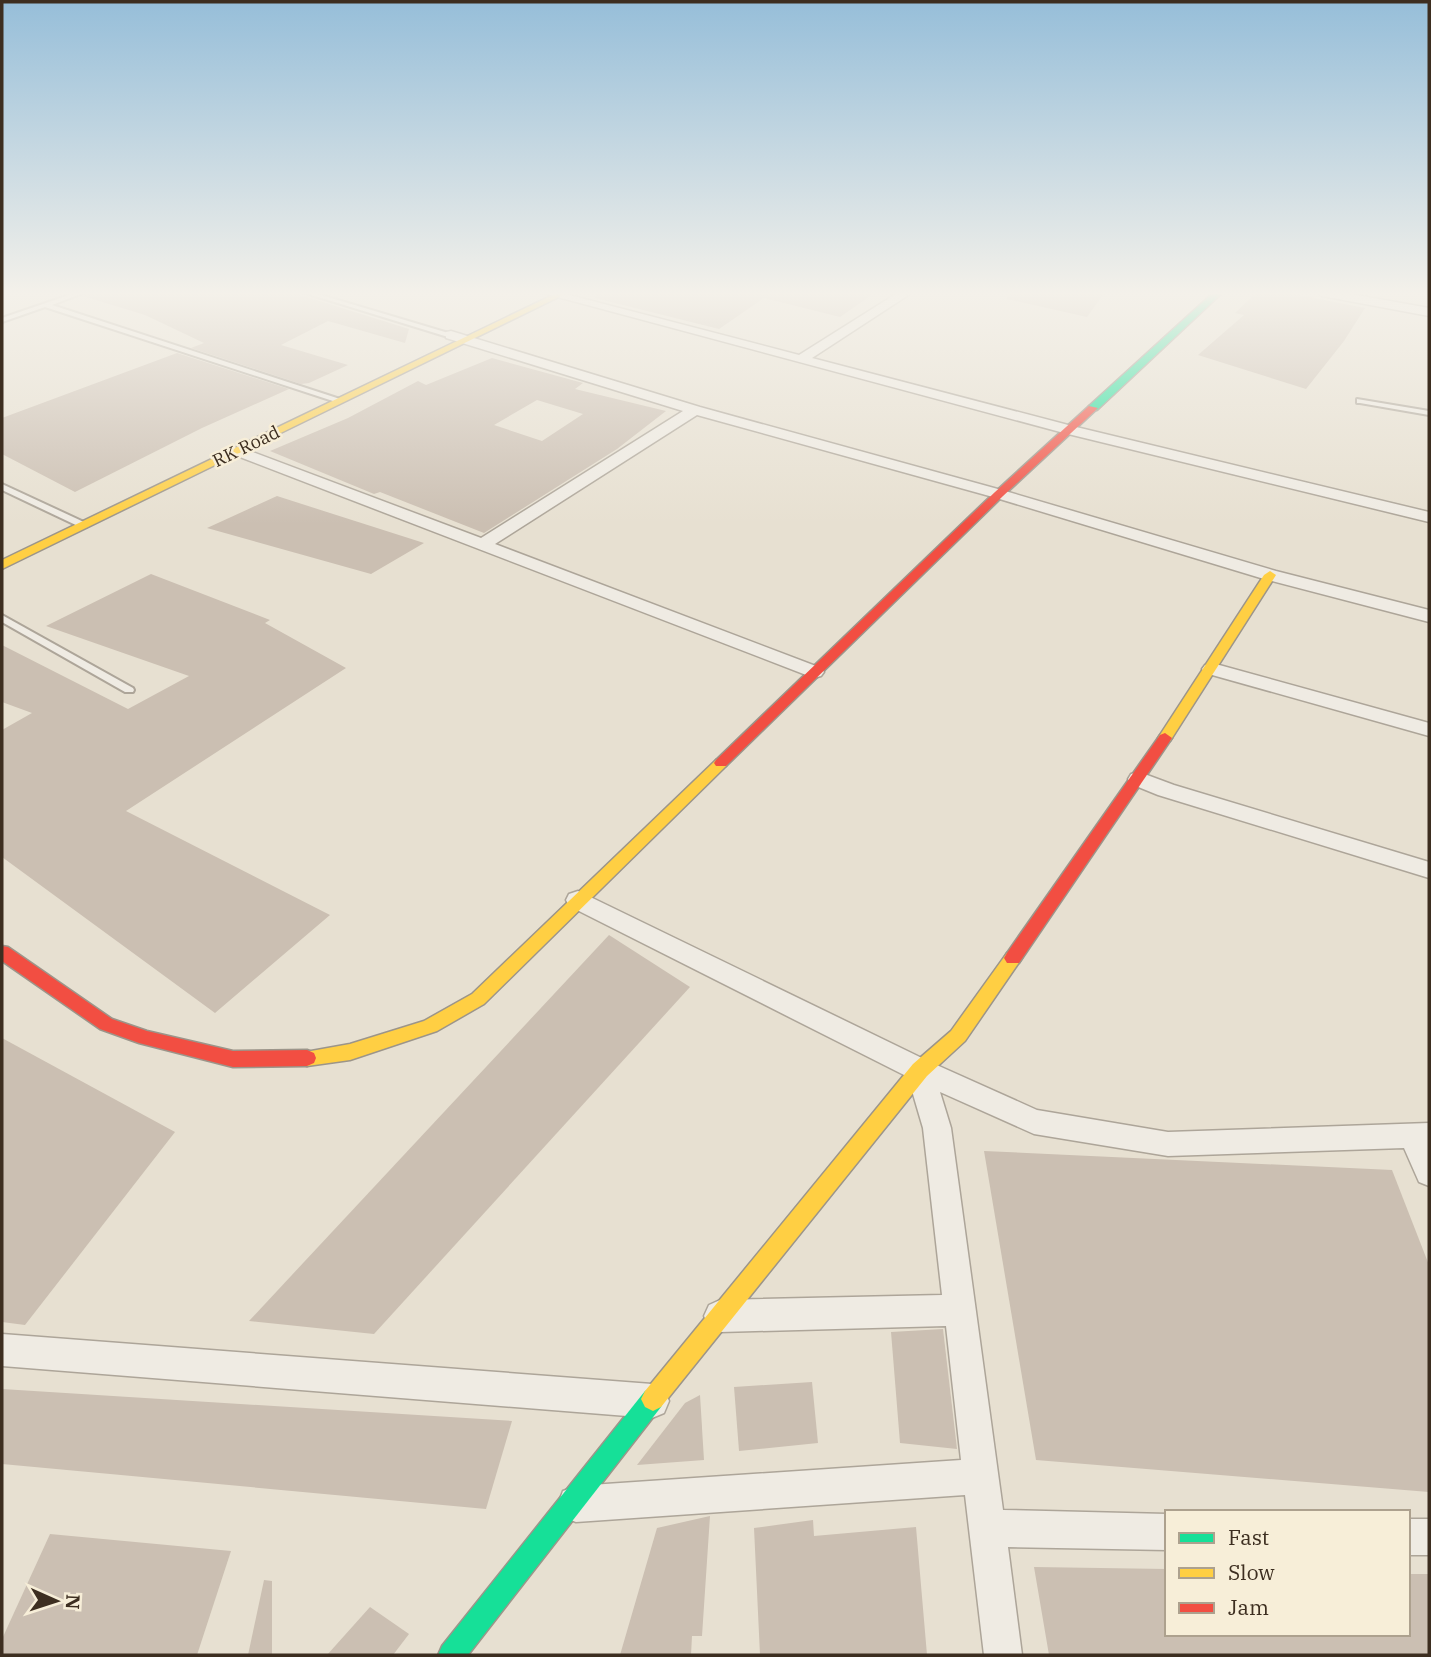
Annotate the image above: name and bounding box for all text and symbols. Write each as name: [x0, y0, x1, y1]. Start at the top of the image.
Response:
street label: RK Road: [209, 420, 283, 472]
legend: [1165, 1510, 1410, 1636]
text: Fast: [1228, 1523, 1269, 1551]
text: Slow: [1228, 1558, 1275, 1586]
north arrow: [21, 1566, 91, 1636]
text: Jam: [1228, 1593, 1269, 1621]
text: N: [61, 1594, 85, 1610]

